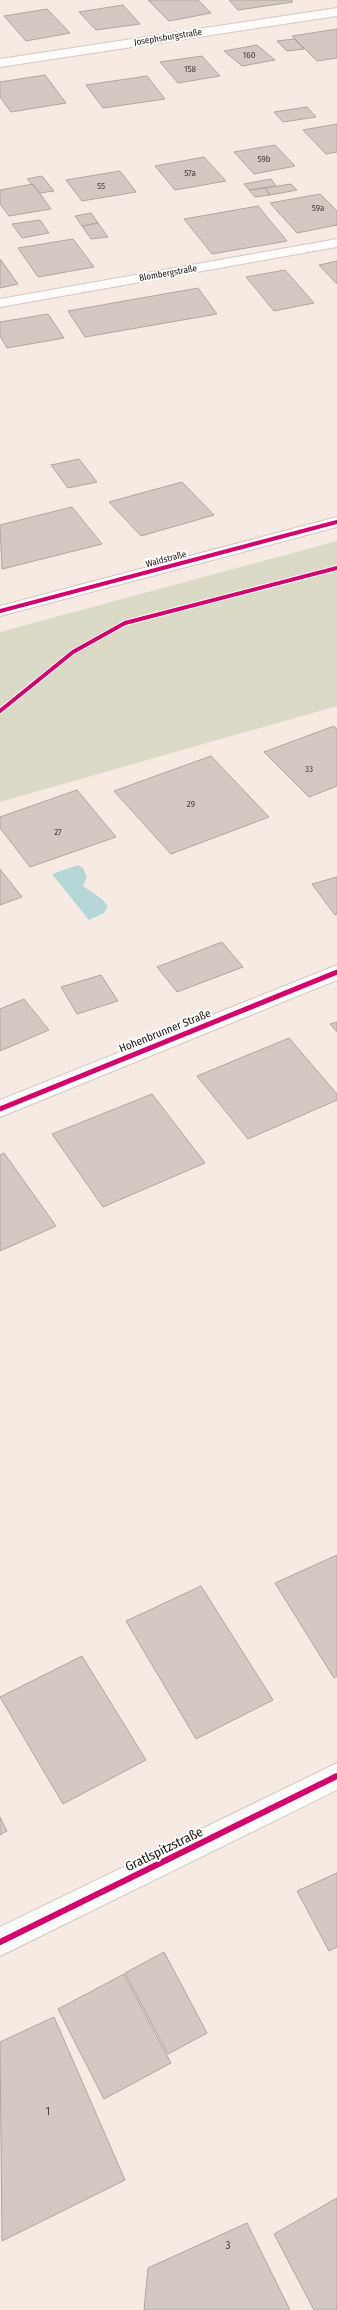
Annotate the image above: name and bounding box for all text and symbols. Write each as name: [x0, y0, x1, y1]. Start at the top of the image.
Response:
street label: Josephsburgstraße: [133, 27, 203, 47]
house number: 160: [243, 50, 256, 60]
house number: 158: [184, 64, 197, 74]
house number: 59b: [257, 154, 271, 164]
house number: 57a: [184, 168, 196, 178]
house number: 55: [97, 181, 105, 191]
house number: 59a: [312, 203, 325, 213]
street label: Blombergstraße: [138, 263, 198, 283]
street label: Waldstraße: [145, 549, 188, 569]
house number: 33: [305, 764, 313, 774]
house number: 29: [187, 799, 195, 809]
house number: 27: [54, 827, 62, 837]
street label: Hohenbrunner Straße: [117, 1007, 213, 1055]
street label: Gratlspitzstraße: [123, 1824, 205, 1874]
house number: 1: [46, 2105, 50, 2118]
house number: 3: [226, 2239, 231, 2252]

